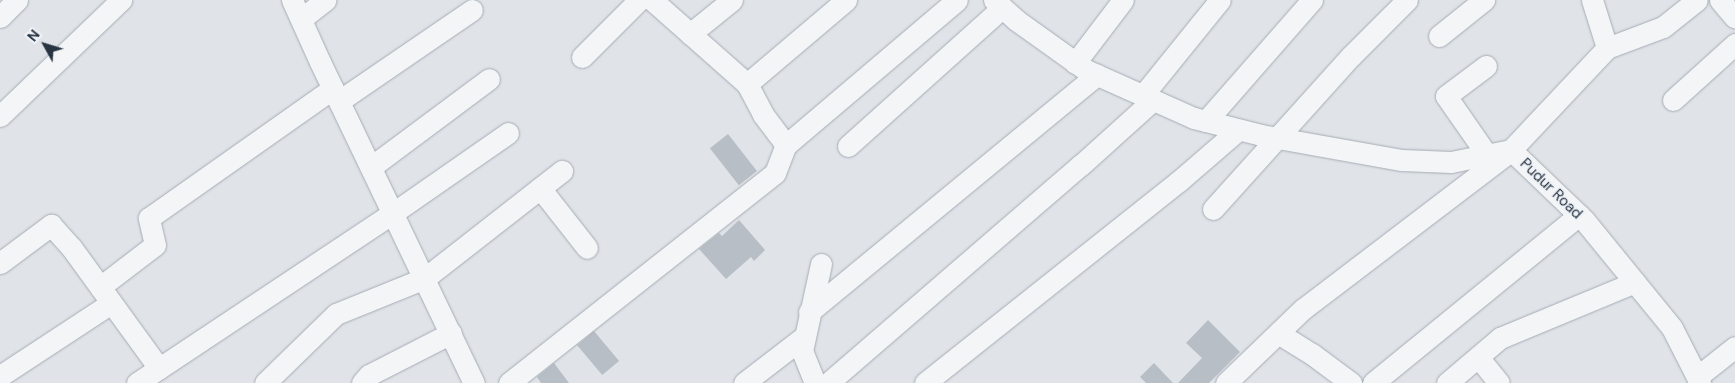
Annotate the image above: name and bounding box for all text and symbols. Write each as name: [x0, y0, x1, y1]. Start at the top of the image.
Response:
north arrow: [20, 20, 70, 70]
text: N: [23, 26, 44, 45]
street label: Pudur Road: [1516, 155, 1586, 223]

